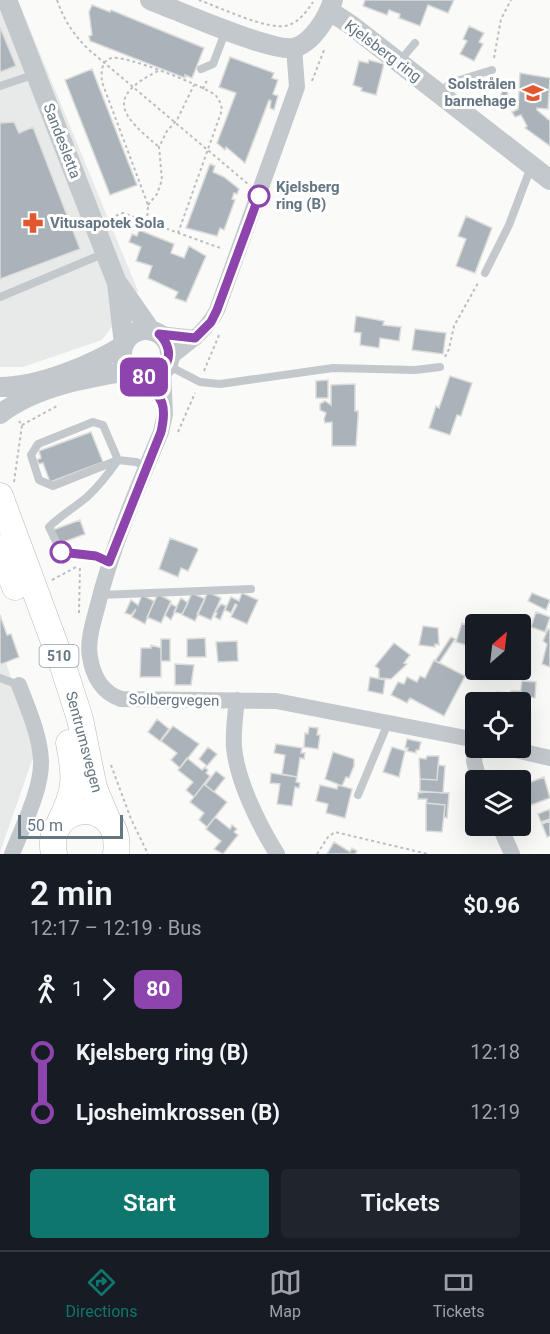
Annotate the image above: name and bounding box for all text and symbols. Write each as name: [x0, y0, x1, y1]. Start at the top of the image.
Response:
street label: Kjelsberg ring: [341, 16, 425, 86]
place label: Solstrålen barnehage: [444, 75, 516, 110]
school or university icon: Solstrålen barnehage: [521, 81, 545, 105]
street label: Sandesletta: [39, 101, 85, 181]
place label: Kjelsberg ring (B): [276, 178, 340, 213]
marker: Kjelsberg ring (B): [248, 185, 270, 207]
pharmacy icon: Vitusapotek Sola: [21, 211, 45, 235]
place label: Vitusapotek Sola: [50, 214, 165, 232]
line badge: 80: [117, 358, 171, 397]
text: 80: [132, 365, 156, 389]
unlabelled marker: [50, 541, 72, 563]
north arrow: [465, 614, 531, 680]
map controls: [465, 614, 531, 836]
road number: 510: [40, 645, 78, 667]
street label: Sentrumsvegen: [62, 689, 106, 795]
street label: Solbergvegen: [129, 690, 219, 710]
button: locate: [465, 692, 531, 758]
button: layers: [465, 770, 531, 836]
scale bar: [18, 812, 123, 840]
text: 50 m: [27, 816, 63, 835]
text: 2 min: [30, 874, 113, 913]
text: $0.96: [463, 893, 520, 918]
text: 12:17 – 12:19 · Bus: [30, 916, 202, 940]
icon: walk: [30, 973, 63, 1006]
icon: forward: [92, 973, 125, 1006]
text: 1: [72, 977, 83, 1001]
text: 80: [146, 977, 170, 1001]
text: Kjelsberg ring (B): [76, 1040, 249, 1065]
text: 12:18: [470, 1040, 520, 1064]
text: Ljosheimkrossen (B): [76, 1100, 280, 1125]
text: 12:19: [470, 1100, 520, 1124]
button: Start: [30, 1169, 269, 1238]
button: Tickets: [281, 1169, 520, 1238]
tab: Directions: [66, 1266, 137, 1321]
tab: Map: [269, 1266, 302, 1321]
tab: Tickets: [433, 1266, 484, 1321]

